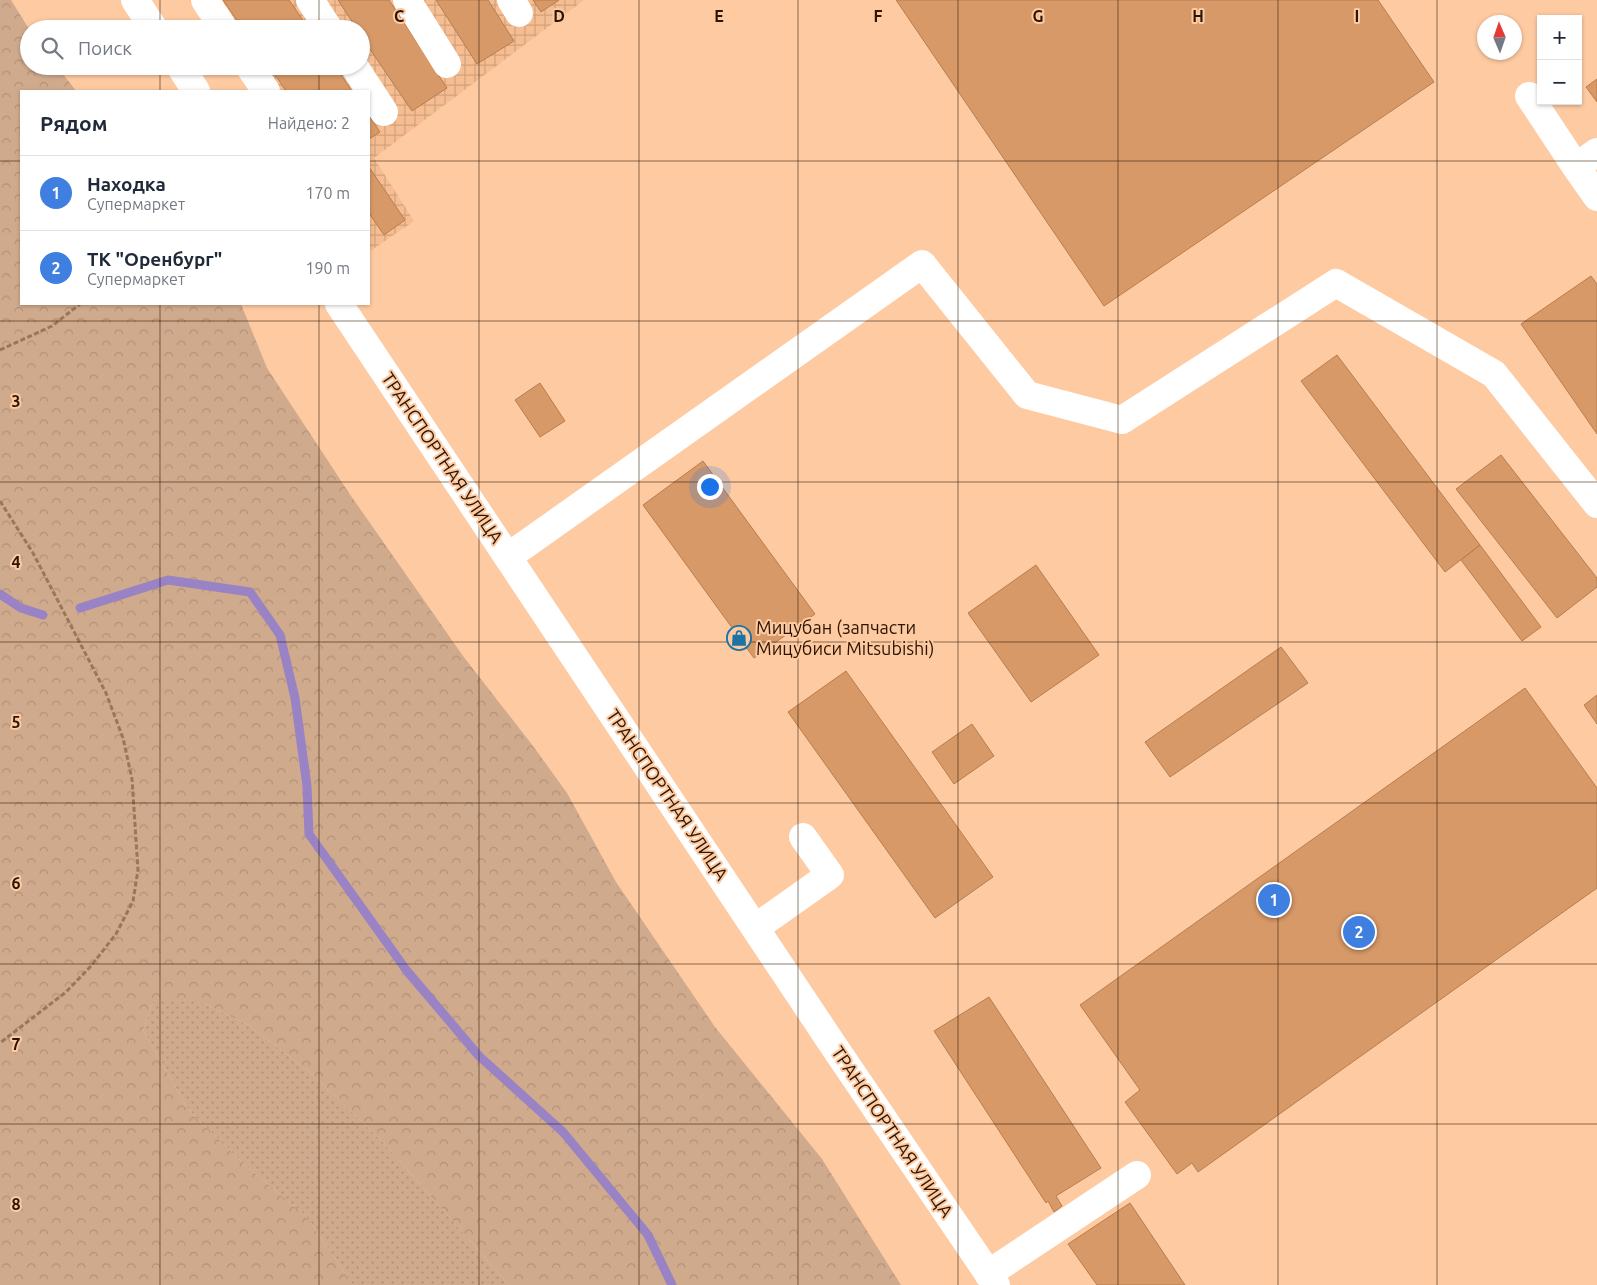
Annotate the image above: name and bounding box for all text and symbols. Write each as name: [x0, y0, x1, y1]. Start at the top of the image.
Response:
text: C: [394, 7, 404, 25]
text: D: [553, 7, 565, 25]
text: E: [714, 7, 724, 25]
text: F: [874, 7, 883, 25]
text: G: [1032, 7, 1044, 25]
text: H: [1192, 7, 1204, 25]
text: I: [1355, 7, 1359, 25]
north arrow: [1477, 15, 1522, 60]
map controls: [1537, 15, 1582, 105]
button: +: [1537, 15, 1582, 60]
search box: [20, 20, 370, 75]
icon: search: [38, 34, 66, 62]
text: Поиск: [78, 37, 132, 59]
button: −: [1537, 60, 1582, 105]
text: Рядом: [40, 111, 108, 135]
text: Найдено: 2: [268, 114, 350, 132]
text: Находка: [87, 173, 166, 195]
text: 1: [51, 184, 61, 202]
text: 170 m: [305, 184, 350, 202]
text: Супермаркет: [87, 195, 185, 213]
text: ТК "Оренбург": [87, 248, 222, 270]
text: 2: [51, 259, 61, 277]
text: 190 m: [305, 259, 350, 277]
text: Супермаркет: [87, 270, 185, 288]
street label: ТРАНСПОРТНАЯ УЛИЦА: [378, 368, 508, 547]
text: 3: [11, 392, 21, 410]
your location: [697, 474, 723, 500]
text: 4: [11, 553, 21, 571]
place label: Мицубан (запчасти Мицубиси Mitsubishi): [756, 617, 934, 659]
shop icon: Мицубан (запчасти Мицубиси Mitsubishi): [726, 625, 752, 651]
street label: ТРАНСПОРТНАЯ УЛИЦА: [603, 705, 733, 884]
text: 5: [11, 713, 21, 731]
text: 6: [11, 874, 21, 892]
pin: 1: [1258, 881, 1290, 919]
pin: 2: [1343, 913, 1375, 951]
text: 7: [11, 1035, 21, 1053]
street label: ТРАНСПОРТНАЯ УЛИЦА: [828, 1042, 958, 1221]
text: 8: [11, 1195, 21, 1213]

